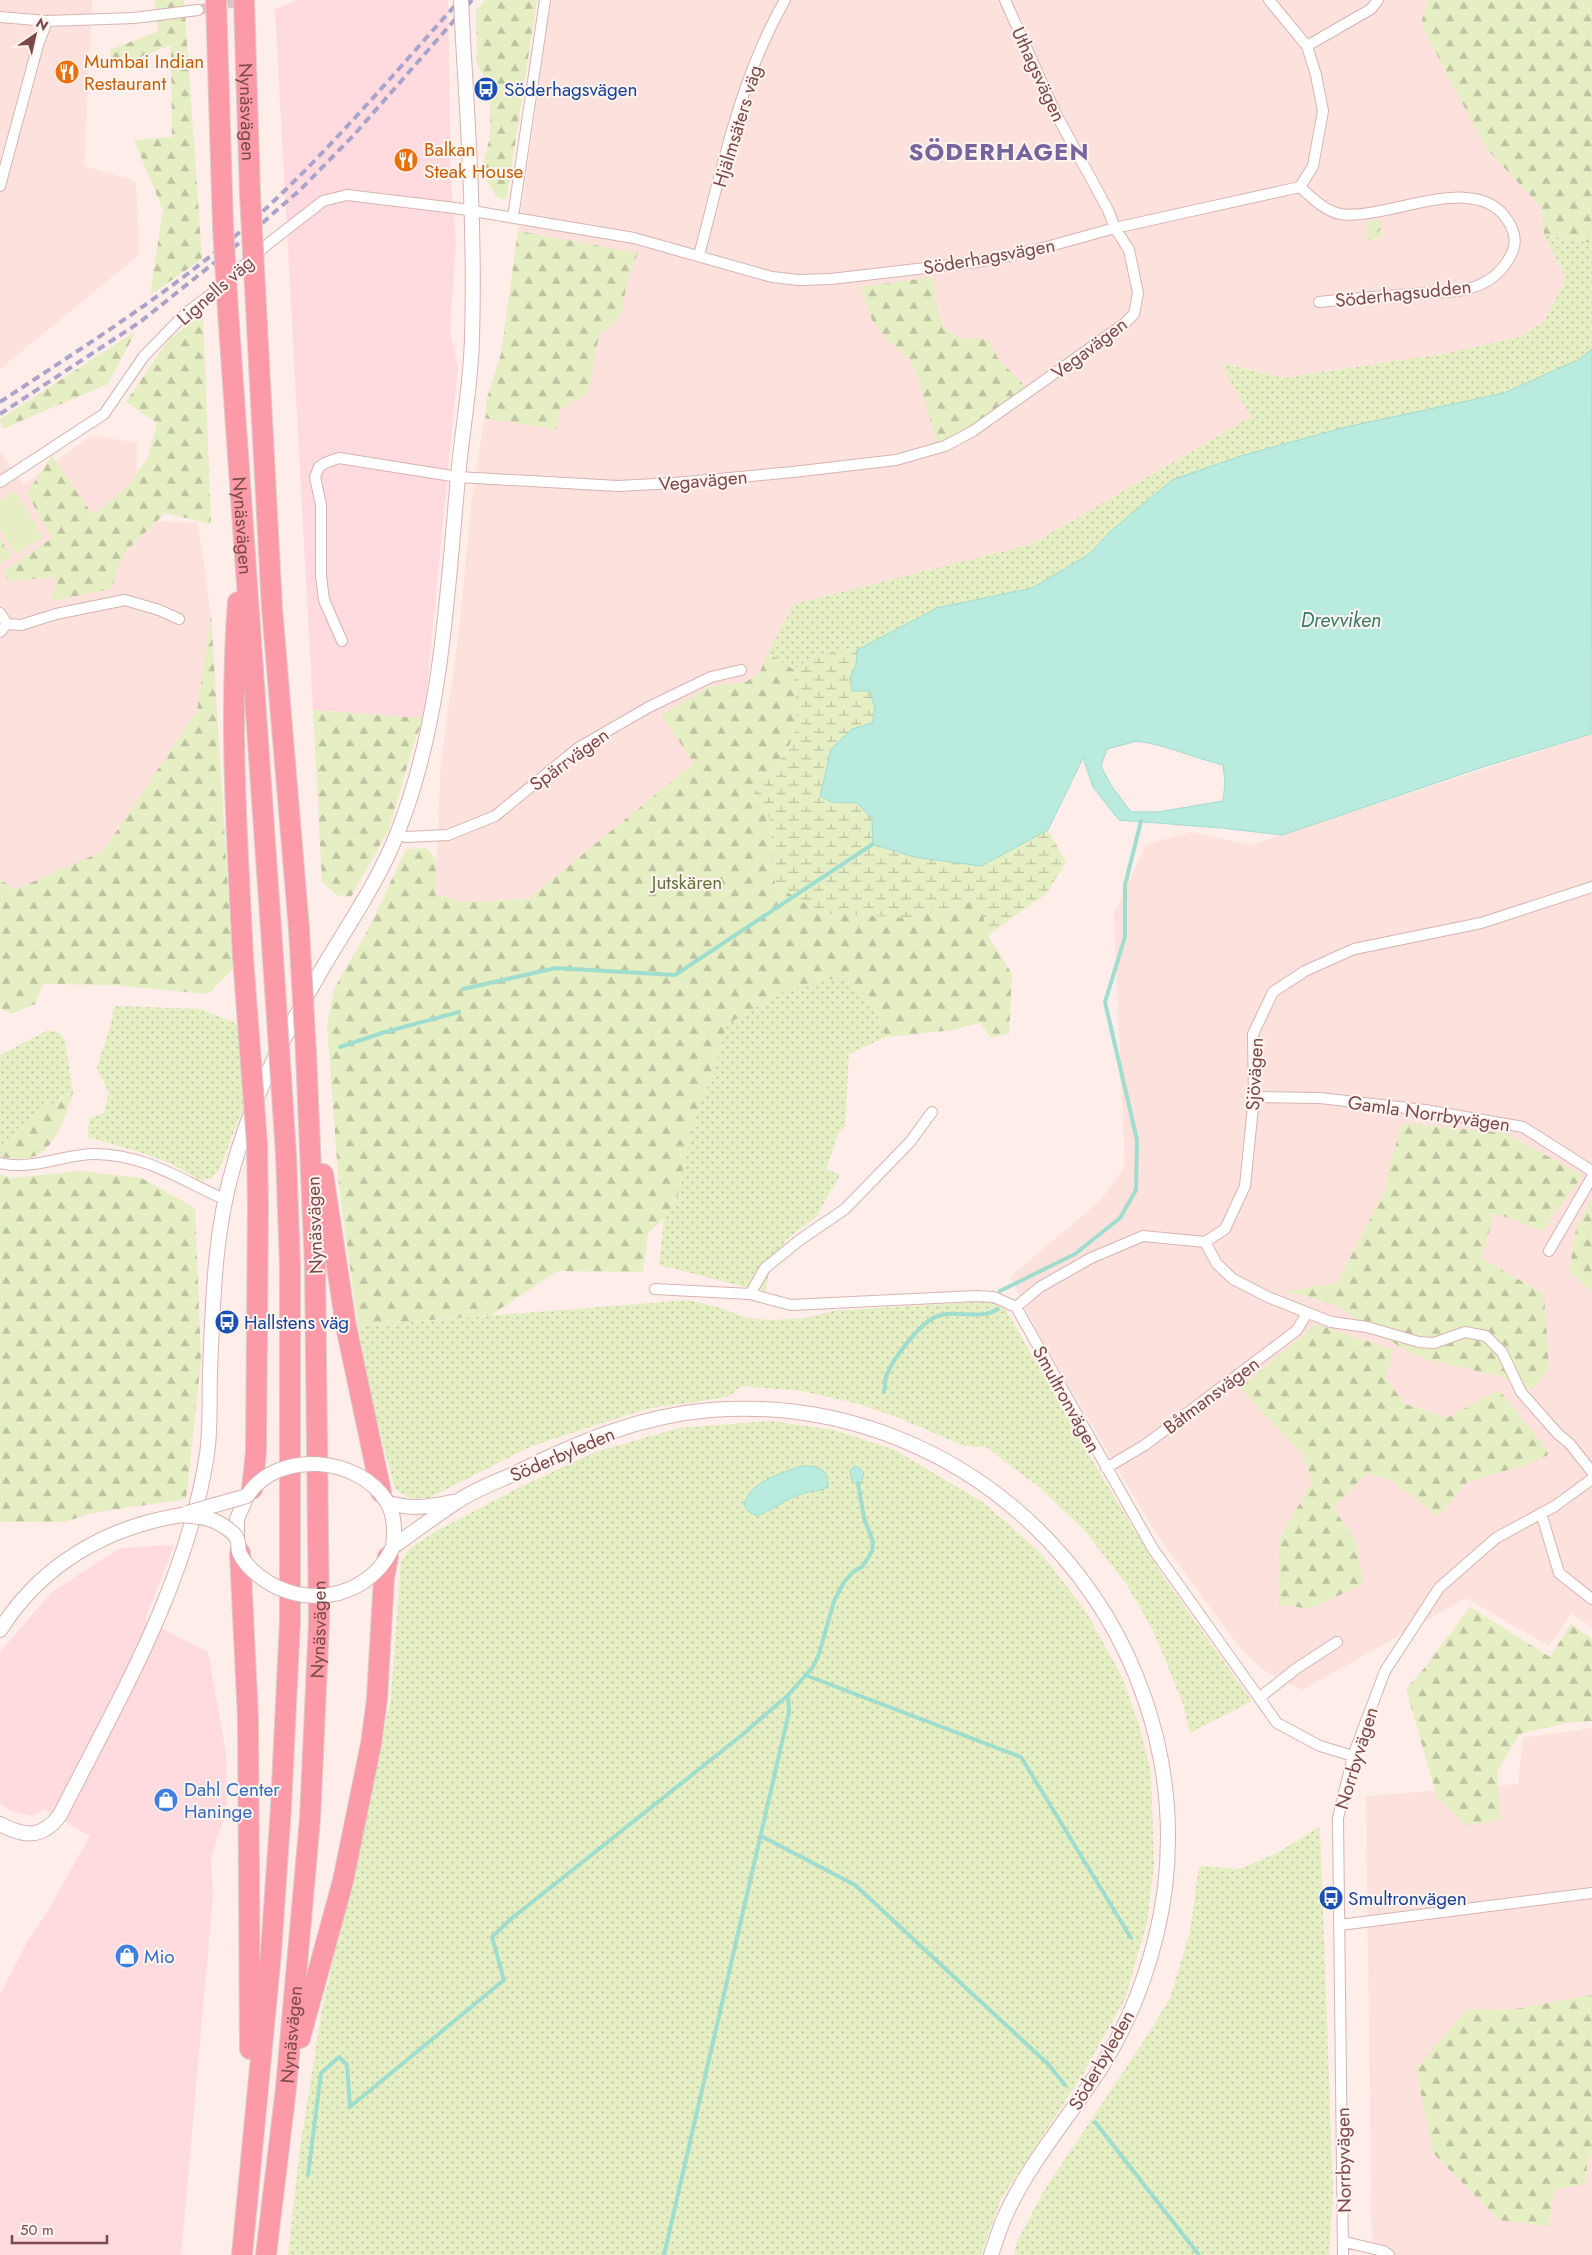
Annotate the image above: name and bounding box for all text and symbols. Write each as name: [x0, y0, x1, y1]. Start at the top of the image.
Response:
north arrow: [10, 10, 60, 60]
text: N: [32, 13, 52, 36]
street label: Uthagsvägen: [1005, 22, 1072, 126]
place label: Mumbai Indian Restaurant: [84, 48, 204, 97]
restaurant icon: Mumbai Indian Restaurant: [54, 59, 80, 85]
street label: Hjälmsäters väg: [706, 62, 769, 190]
street label: Nynäsvägen: [232, 63, 262, 161]
bus stop icon: Söderhagsvägen: [473, 76, 499, 102]
place label: Söderhagsvägen: [504, 76, 638, 103]
district label: SÖDERHAGEN: [908, 134, 1090, 169]
place label: Balkan Steak House: [424, 136, 524, 185]
restaurant icon: Balkan Steak House: [393, 147, 419, 173]
street label: Söderhagsvägen: [921, 232, 1057, 281]
street label: Lignells väg: [171, 249, 260, 332]
street label: Söderhagsudden: [1334, 273, 1473, 314]
street label: Vegavägen: [1046, 311, 1133, 386]
street label: Vegavägen: [658, 463, 748, 498]
street label: Nynäsvägen: [226, 476, 259, 575]
water label: Drevviken: [1301, 606, 1381, 635]
street label: Spärrvägen: [524, 721, 615, 797]
park label: Jutskären: [649, 869, 722, 896]
street label: Sjövägen: [1239, 1037, 1270, 1111]
street label: Gamla Norrbyvägen: [1346, 1089, 1512, 1138]
street label: Nynäsvägen: [299, 1176, 330, 1274]
bus stop icon: Hallstens väg: [214, 1309, 240, 1335]
place label: Hallstens väg: [244, 1309, 349, 1336]
street label: Smultronvägen: [1026, 1341, 1107, 1458]
street label: Båtmansvägen: [1158, 1350, 1265, 1440]
street label: Söderbyleden: [506, 1420, 619, 1489]
street label: Nynäsvägen: [303, 1580, 333, 1679]
street label: Norrbyvägen: [1328, 1704, 1385, 1813]
place label: Dahl Center Haninge: [184, 1776, 280, 1825]
shop icon: Dahl Center Haninge: [153, 1787, 179, 1813]
bus stop icon: Smultronvägen: [1318, 1885, 1344, 1911]
place label: Smultronvägen: [1348, 1885, 1467, 1912]
shop icon: Mio: [114, 1943, 140, 1969]
place label: Mio: [144, 1943, 175, 1970]
street label: Nynäsvägen: [273, 1984, 309, 2085]
street label: Söderbyleden: [1062, 2005, 1141, 2115]
street label: Norrbyvägen: [1329, 2107, 1358, 2213]
scale bar: [12, 2212, 108, 2244]
text: 50 m: [20, 2219, 54, 2241]

